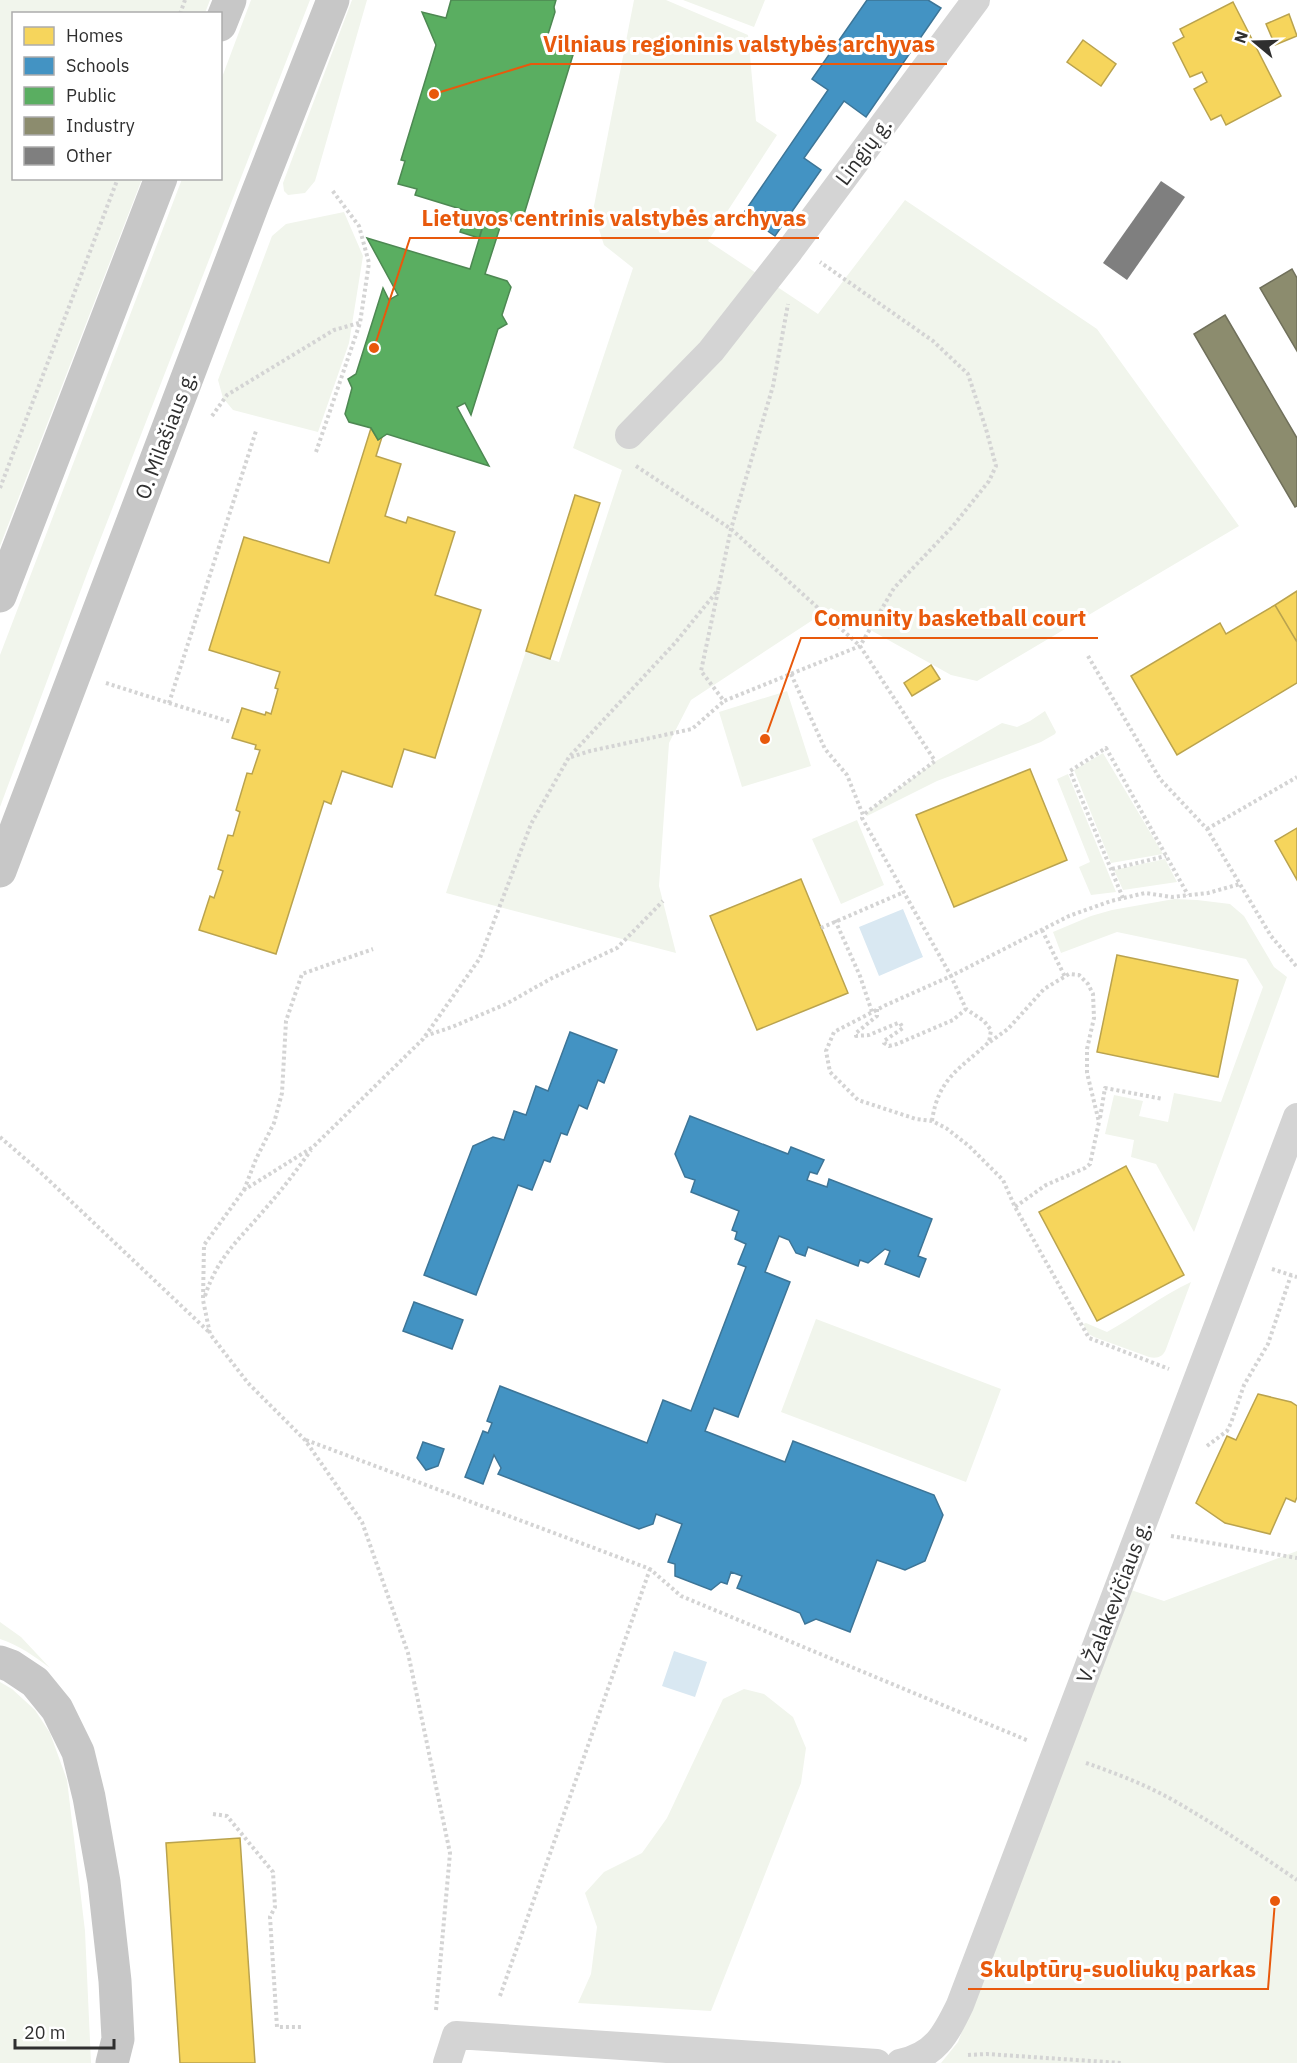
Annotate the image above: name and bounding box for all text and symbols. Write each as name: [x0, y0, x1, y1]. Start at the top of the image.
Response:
legend: [12, 12, 222, 180]
north arrow: [1225, 12, 1285, 72]
text: Homes: [66, 24, 123, 47]
callout: Vilniaus regioninis valstybės archyvas: [531, 24, 947, 64]
text: N: [1229, 28, 1252, 46]
text: Vilniaus regioninis valstybės archyvas: [543, 29, 935, 58]
text: Schools: [66, 54, 130, 77]
text: Public: [66, 84, 116, 107]
street label: Lingių g.: [828, 111, 898, 191]
text: Industry: [66, 114, 135, 137]
text: Other: [66, 144, 112, 167]
callout: Lietuvos centrinis valstybės archyvas: [410, 198, 819, 238]
text: Lietuvos centrinis valstybės archyvas: [422, 203, 806, 232]
street label: O. Milašiaus g.: [128, 367, 202, 503]
callout: Comunity basketball court: [801, 598, 1098, 638]
text: Comunity basketball court: [814, 603, 1086, 632]
street label: V. Žalakevičiaus g.: [1069, 1517, 1157, 1687]
callout: Skulptūrų-suoliukų parkas: [968, 1949, 1268, 1989]
text: Skulptūrų-suoliukų parkas: [980, 1954, 1256, 1983]
scale bar: [15, 2012, 114, 2050]
text: 20 m: [24, 2021, 66, 2044]

